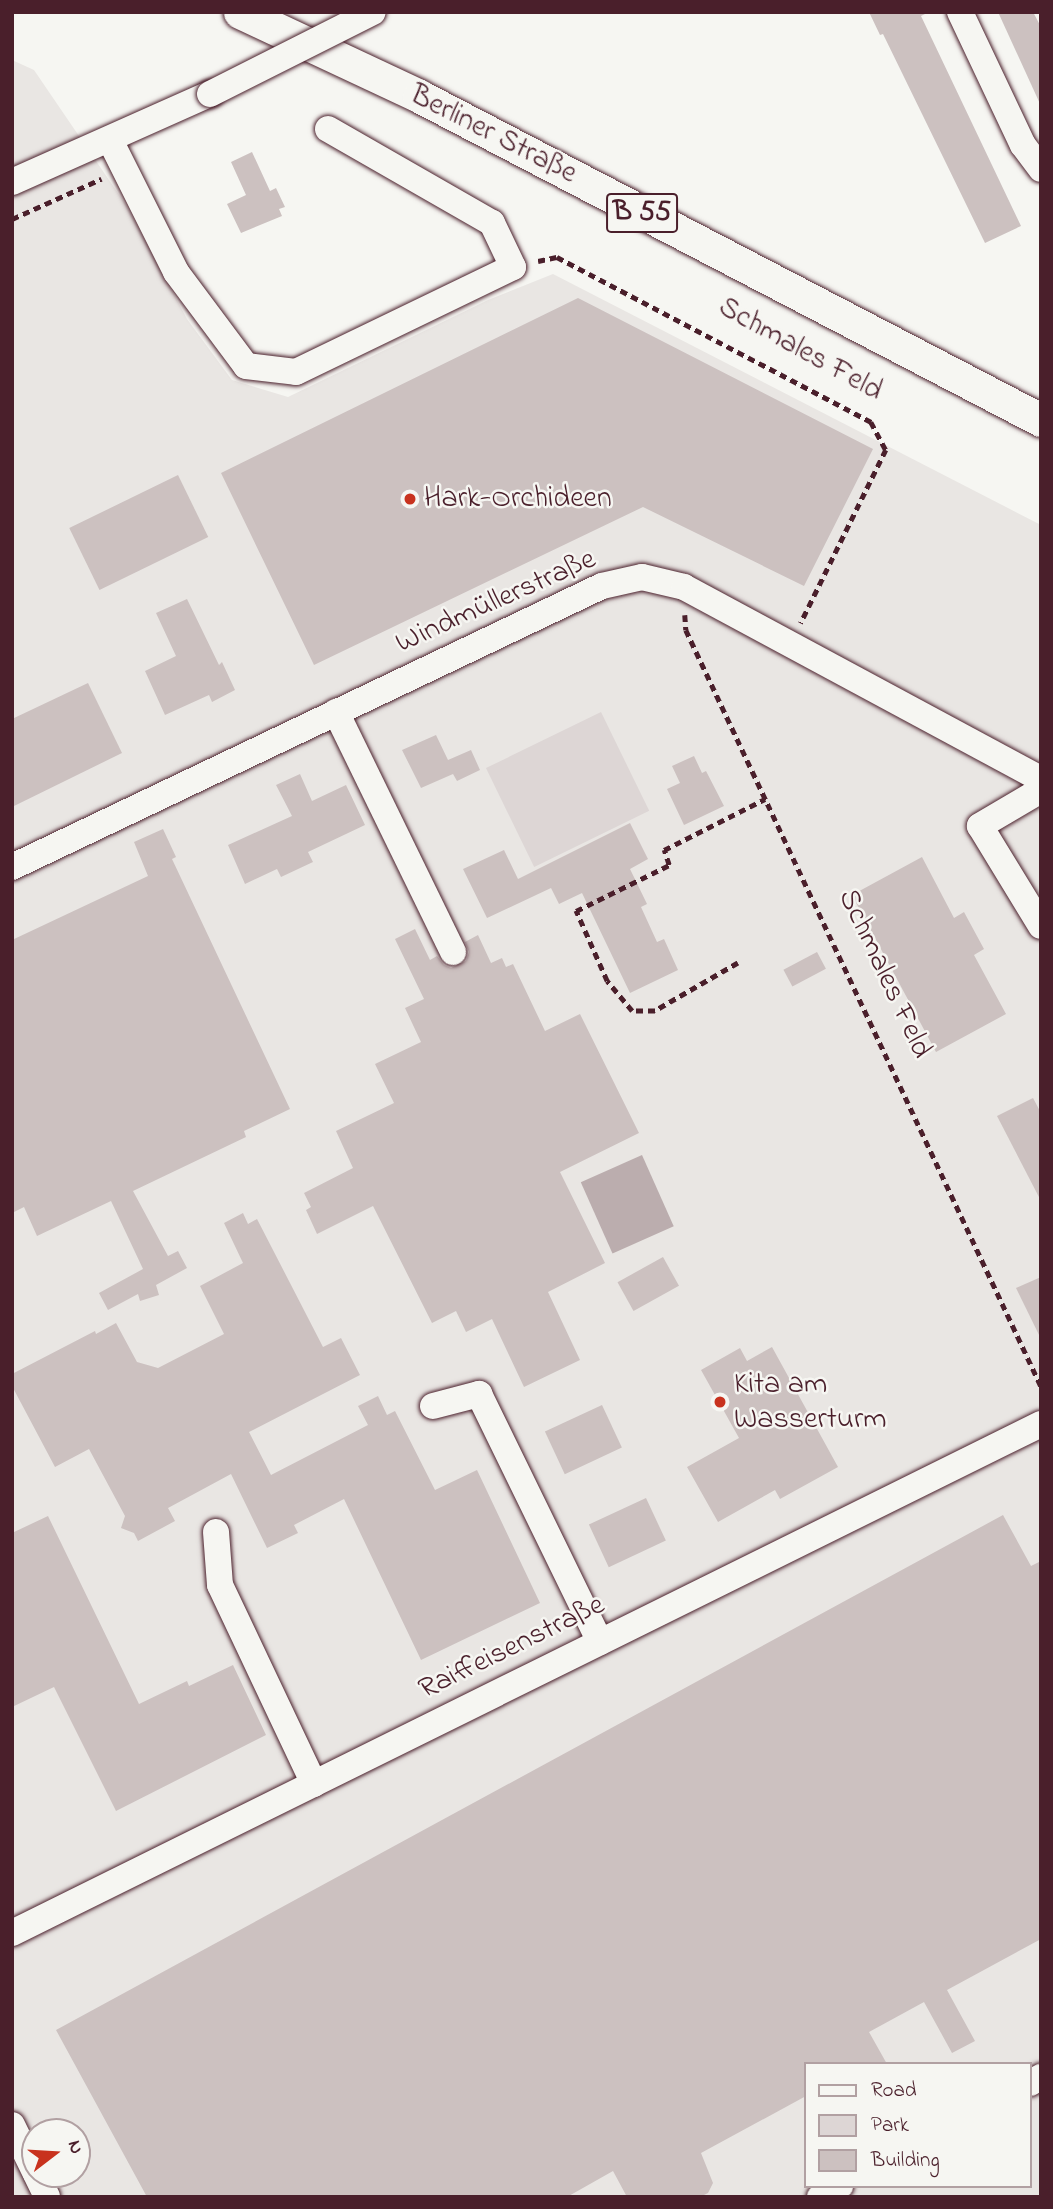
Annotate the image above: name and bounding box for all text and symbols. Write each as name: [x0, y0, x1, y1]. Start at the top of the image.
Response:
street label: Berliner Straße: [404, 78, 582, 192]
road number: B 55: [605, 188, 679, 238]
street label: Schmales Feld: [712, 290, 888, 410]
place label: Hark-Orchideen: [424, 481, 612, 517]
marker: Hark-Orchideen: [402, 491, 418, 507]
street label: Windmüllerstraße: [390, 542, 602, 662]
street label: Schmales Feld: [829, 884, 939, 1064]
place label: Kita am Wasserturm: [734, 1367, 886, 1438]
marker: Kita am Wasserturm: [712, 1394, 728, 1410]
street label: Raiffeisenstraße: [413, 1588, 611, 1708]
legend: [804, 2062, 1032, 2188]
text: Road: [871, 2076, 917, 2106]
text: Park: [871, 2111, 909, 2141]
north arrow: [21, 2118, 91, 2188]
text: N: [60, 2137, 89, 2157]
text: Building: [871, 2146, 940, 2176]

